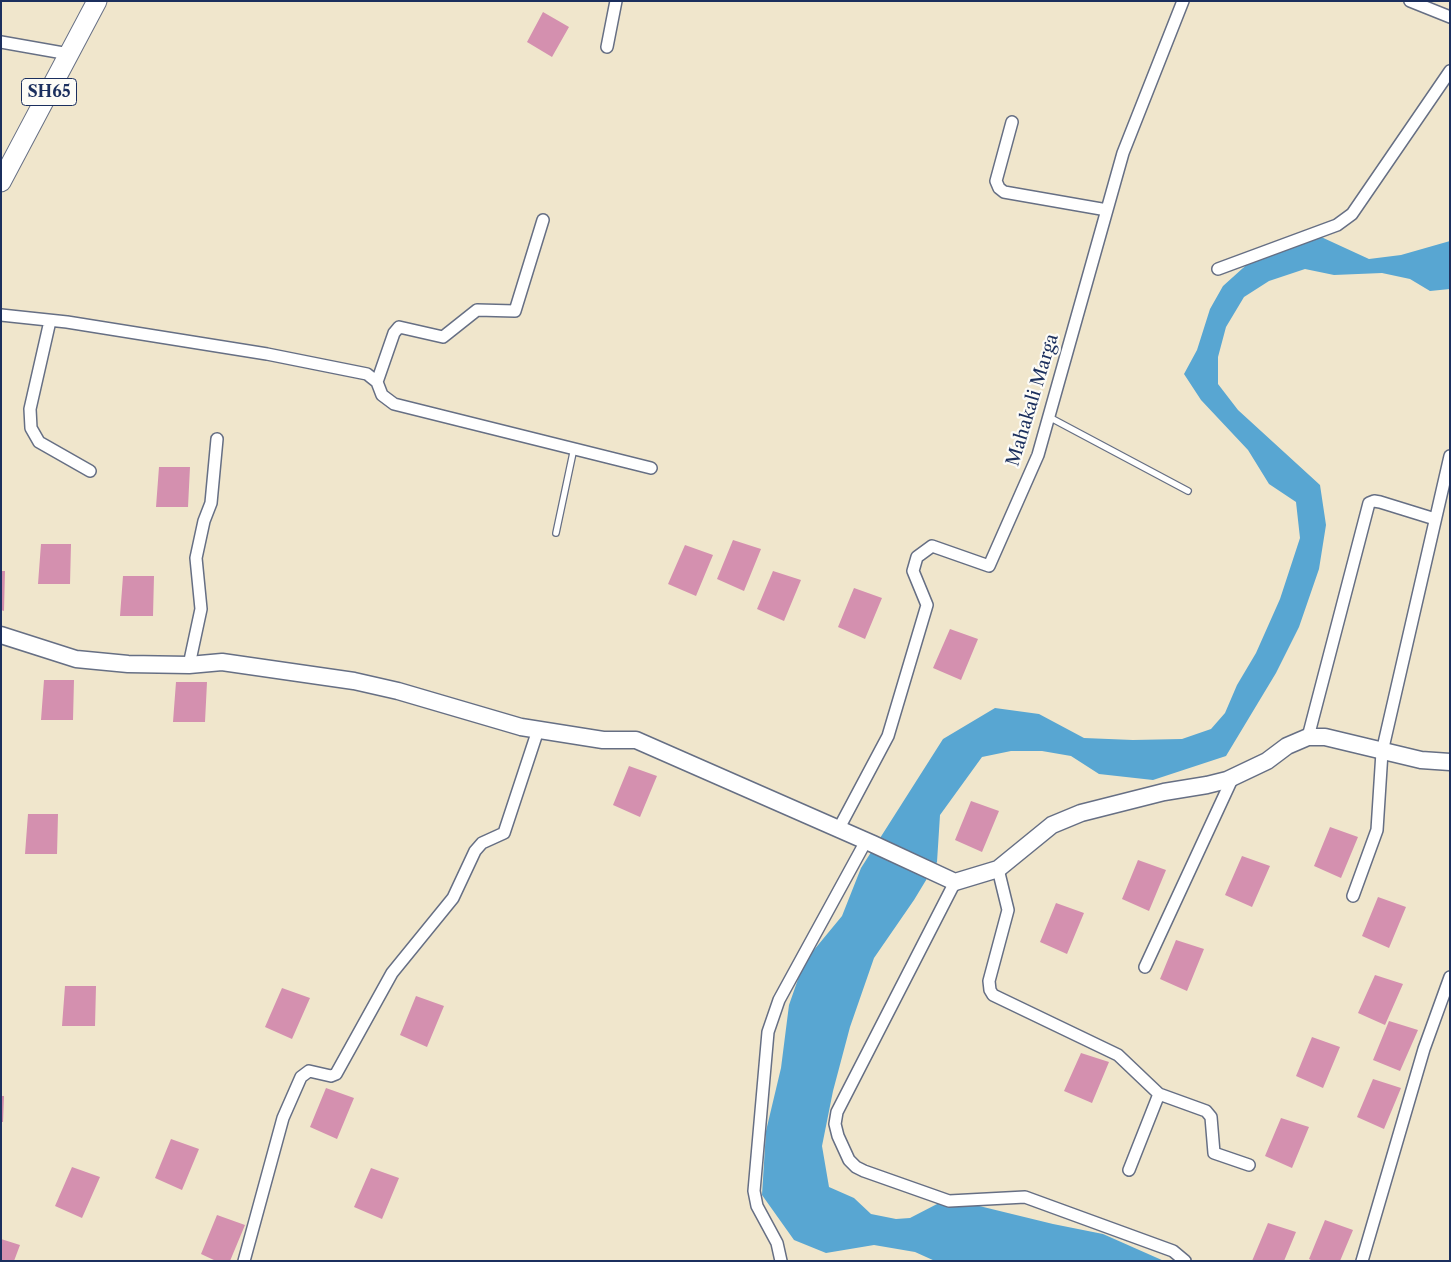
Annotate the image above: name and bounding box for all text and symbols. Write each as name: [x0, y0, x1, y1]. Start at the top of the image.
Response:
road number: SH65: [22, 78, 76, 105]
street label: Mahakali Marga: [1003, 331, 1063, 469]

